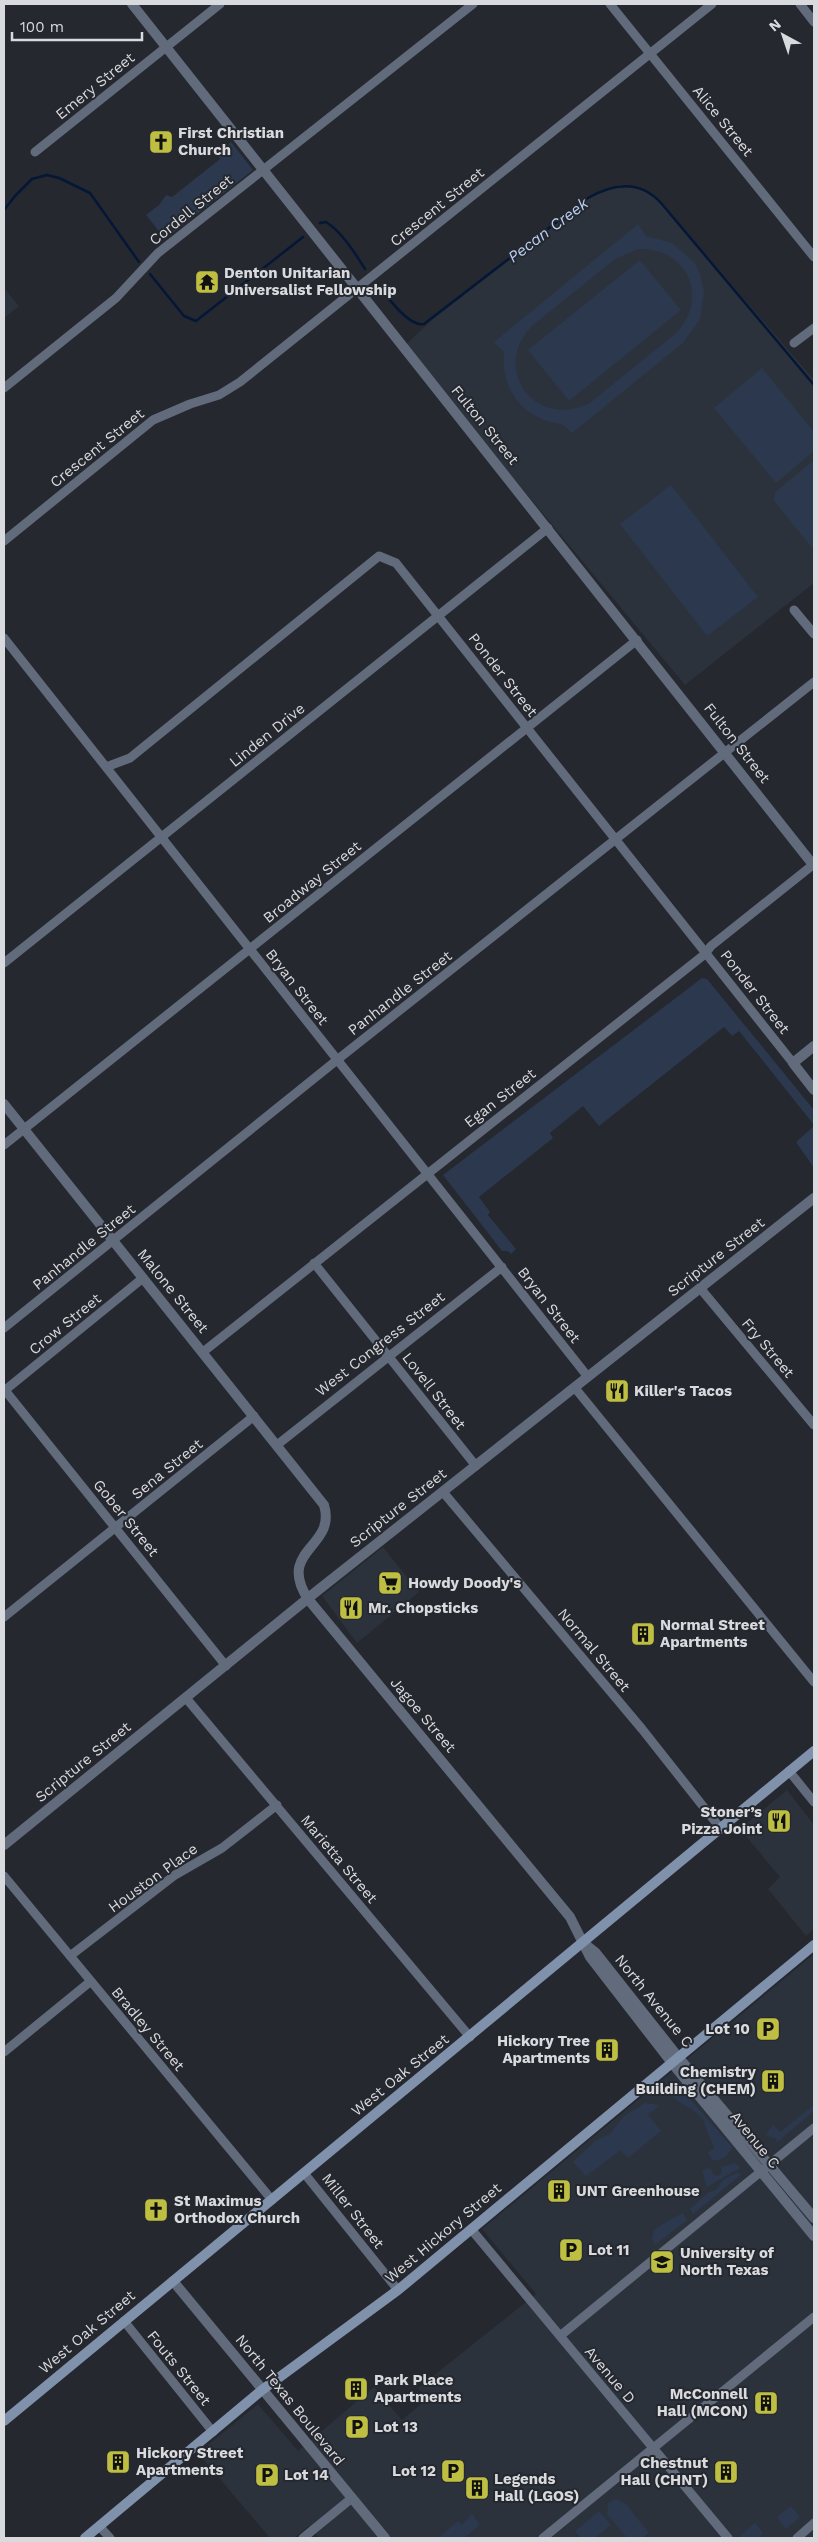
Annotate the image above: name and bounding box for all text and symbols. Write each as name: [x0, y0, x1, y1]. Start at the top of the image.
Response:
scale bar: [12, 10, 142, 42]
north arrow: [758, 10, 808, 60]
text: N: [766, 16, 784, 35]
text: 100 m: [20, 18, 64, 36]
street label: Emery Street: [52, 48, 139, 123]
street label: Alice Street: [689, 82, 757, 161]
place label: First Christian Church: [178, 124, 284, 159]
church icon: First Christian Church: [148, 129, 174, 155]
street label: Crescent Street: [386, 163, 488, 250]
street label: Cordell Street: [146, 170, 237, 249]
water label: Pecan Creek: [504, 193, 593, 266]
place label: Denton Unitarian Universalist Fellowship: [224, 264, 397, 299]
temple icon: Denton Unitarian Universalist Fellowship: [194, 269, 220, 295]
street label: Fulton Street: [448, 382, 523, 469]
street label: Crescent Street: [46, 404, 148, 491]
street label: Ponder Street: [465, 630, 542, 721]
street label: Linden Drive: [226, 699, 308, 771]
street label: Fulton Street: [700, 699, 774, 787]
street label: Broadway Street: [259, 837, 365, 927]
street label: Bryan Street: [262, 945, 333, 1029]
street label: Panhandle Street: [344, 946, 456, 1039]
street label: Ponder Street: [717, 947, 794, 1038]
street label: Egan Street: [461, 1064, 540, 1131]
street label: Panhandle Street: [29, 1200, 140, 1294]
street label: Scripture Street: [664, 1213, 768, 1300]
street label: Malone Street: [134, 1245, 213, 1337]
street label: Bryan Street: [514, 1263, 585, 1347]
street label: West Congress Street: [312, 1288, 449, 1400]
street label: Crow Street: [25, 1289, 105, 1358]
street label: Fry Street: [738, 1315, 799, 1382]
street label: Lovell Street: [398, 1349, 470, 1434]
restaurant icon: Killer's Tacos: [604, 1378, 630, 1404]
place label: Killer's Tacos: [634, 1382, 732, 1400]
street label: Sena Street: [128, 1435, 207, 1503]
street label: Scripture Street: [346, 1464, 450, 1551]
street label: Gober Street: [89, 1476, 163, 1561]
supermarket icon: Howdy Doody's: [377, 1570, 403, 1596]
place label: Howdy Doody's: [408, 1574, 521, 1592]
restaurant icon: Mr. Chopsticks: [338, 1595, 364, 1621]
place label: Mr. Chopsticks: [368, 1599, 478, 1617]
street label: Normal Street: [554, 1605, 634, 1696]
place label: Normal Street Apartments: [660, 1616, 765, 1651]
building icon: Normal Street Apartments: [630, 1621, 656, 1647]
street label: Jagoe Street: [386, 1674, 460, 1757]
street label: Scripture Street: [32, 1718, 135, 1806]
place label: Stoner’s Pizza Joint: [681, 1803, 762, 1838]
restaurant icon: Stoner’s Pizza Joint: [766, 1808, 792, 1834]
street label: Marietta Street: [297, 1811, 382, 1907]
street label: Houston Place: [105, 1840, 201, 1916]
street label: North Avenue C: [611, 1951, 697, 2051]
street label: Bradley Street: [108, 1983, 189, 2075]
parking icon: Lot 10: [755, 2016, 781, 2042]
place label: Lot 10: [705, 2020, 750, 2038]
street label: West Oak Street: [348, 2030, 453, 2120]
place label: Hickory Tree Apartments: [497, 2032, 590, 2067]
building icon: Hickory Tree Apartments: [594, 2037, 620, 2063]
place label: Chemistry Building (CHEM): [636, 2063, 757, 2098]
building icon: Chemistry Building (CHEM): [760, 2068, 786, 2094]
street label: Avenue C: [726, 2108, 784, 2172]
street label: Miller Street: [318, 2170, 388, 2253]
building icon: UNT Greenhouse: [546, 2178, 572, 2204]
street label: West Hickory Street: [381, 2179, 505, 2287]
place label: UNT Greenhouse: [576, 2182, 700, 2200]
place label: St Maximus Orthodox Church: [174, 2192, 300, 2227]
church icon: St Maximus Orthodox Church: [143, 2197, 169, 2223]
parking icon: Lot 11: [558, 2237, 584, 2263]
place label: Lot 11: [588, 2241, 630, 2259]
place label: University of North Texas: [680, 2244, 775, 2279]
school or university icon: University of North Texas: [649, 2249, 675, 2275]
street label: West Oak Street: [35, 2286, 139, 2377]
street label: Fouts Street: [143, 2327, 215, 2410]
street label: North Texas Boulevard: [232, 2331, 348, 2469]
street label: Avenue D: [581, 2343, 639, 2407]
place label: Park Place Apartments: [374, 2371, 462, 2406]
building icon: Park Place Apartments: [343, 2376, 369, 2402]
place label: McConnell Hall (MCON): [657, 2385, 748, 2420]
building icon: McConnell Hall (MCON): [753, 2390, 779, 2416]
parking icon: Lot 13: [344, 2414, 370, 2440]
place label: Lot 13: [374, 2418, 418, 2436]
place label: Hickory Street Apartments: [136, 2444, 244, 2479]
building icon: Hickory Street Apartments: [105, 2449, 131, 2475]
place label: Chestnut Hall (CHNT): [621, 2454, 708, 2489]
parking icon: Lot 12: [440, 2458, 466, 2484]
building icon: Chestnut Hall (CHNT): [713, 2459, 739, 2485]
parking icon: Lot 14: [254, 2462, 280, 2488]
place label: Lot 12: [392, 2462, 436, 2480]
place label: Lot 14: [284, 2466, 329, 2484]
place label: Legends Hall (LGOS): [494, 2470, 579, 2505]
building icon: Legends Hall (LGOS): [464, 2475, 490, 2501]

